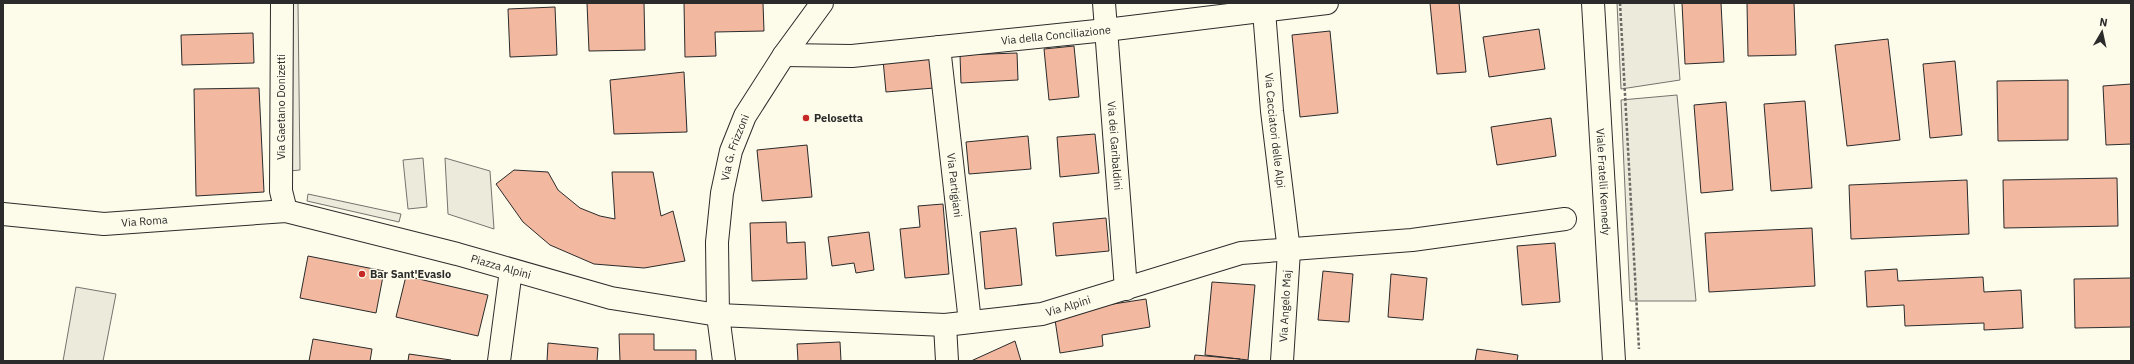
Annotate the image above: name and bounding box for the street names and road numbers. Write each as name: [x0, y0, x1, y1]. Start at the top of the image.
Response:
street label: Via della Conciliazione: [1000, 22, 1112, 48]
street label: Via Gaetano Donizetti: [274, 54, 288, 160]
street label: Via Cacciatori delle Alpi: [1262, 72, 1288, 189]
street label: Via dei Garibaldini: [1105, 100, 1125, 191]
street label: Via G. Frizzoni: [718, 112, 752, 182]
street label: Viale Fratelli Kennedy: [1593, 128, 1614, 236]
street label: Via Partigiani: [944, 152, 965, 218]
street label: Via Roma: [121, 212, 168, 230]
street label: Piazza Alpini: [469, 251, 533, 282]
street label: Via Angelo Maj: [1276, 270, 1294, 342]
street label: Via Alpini: [1044, 293, 1092, 319]

